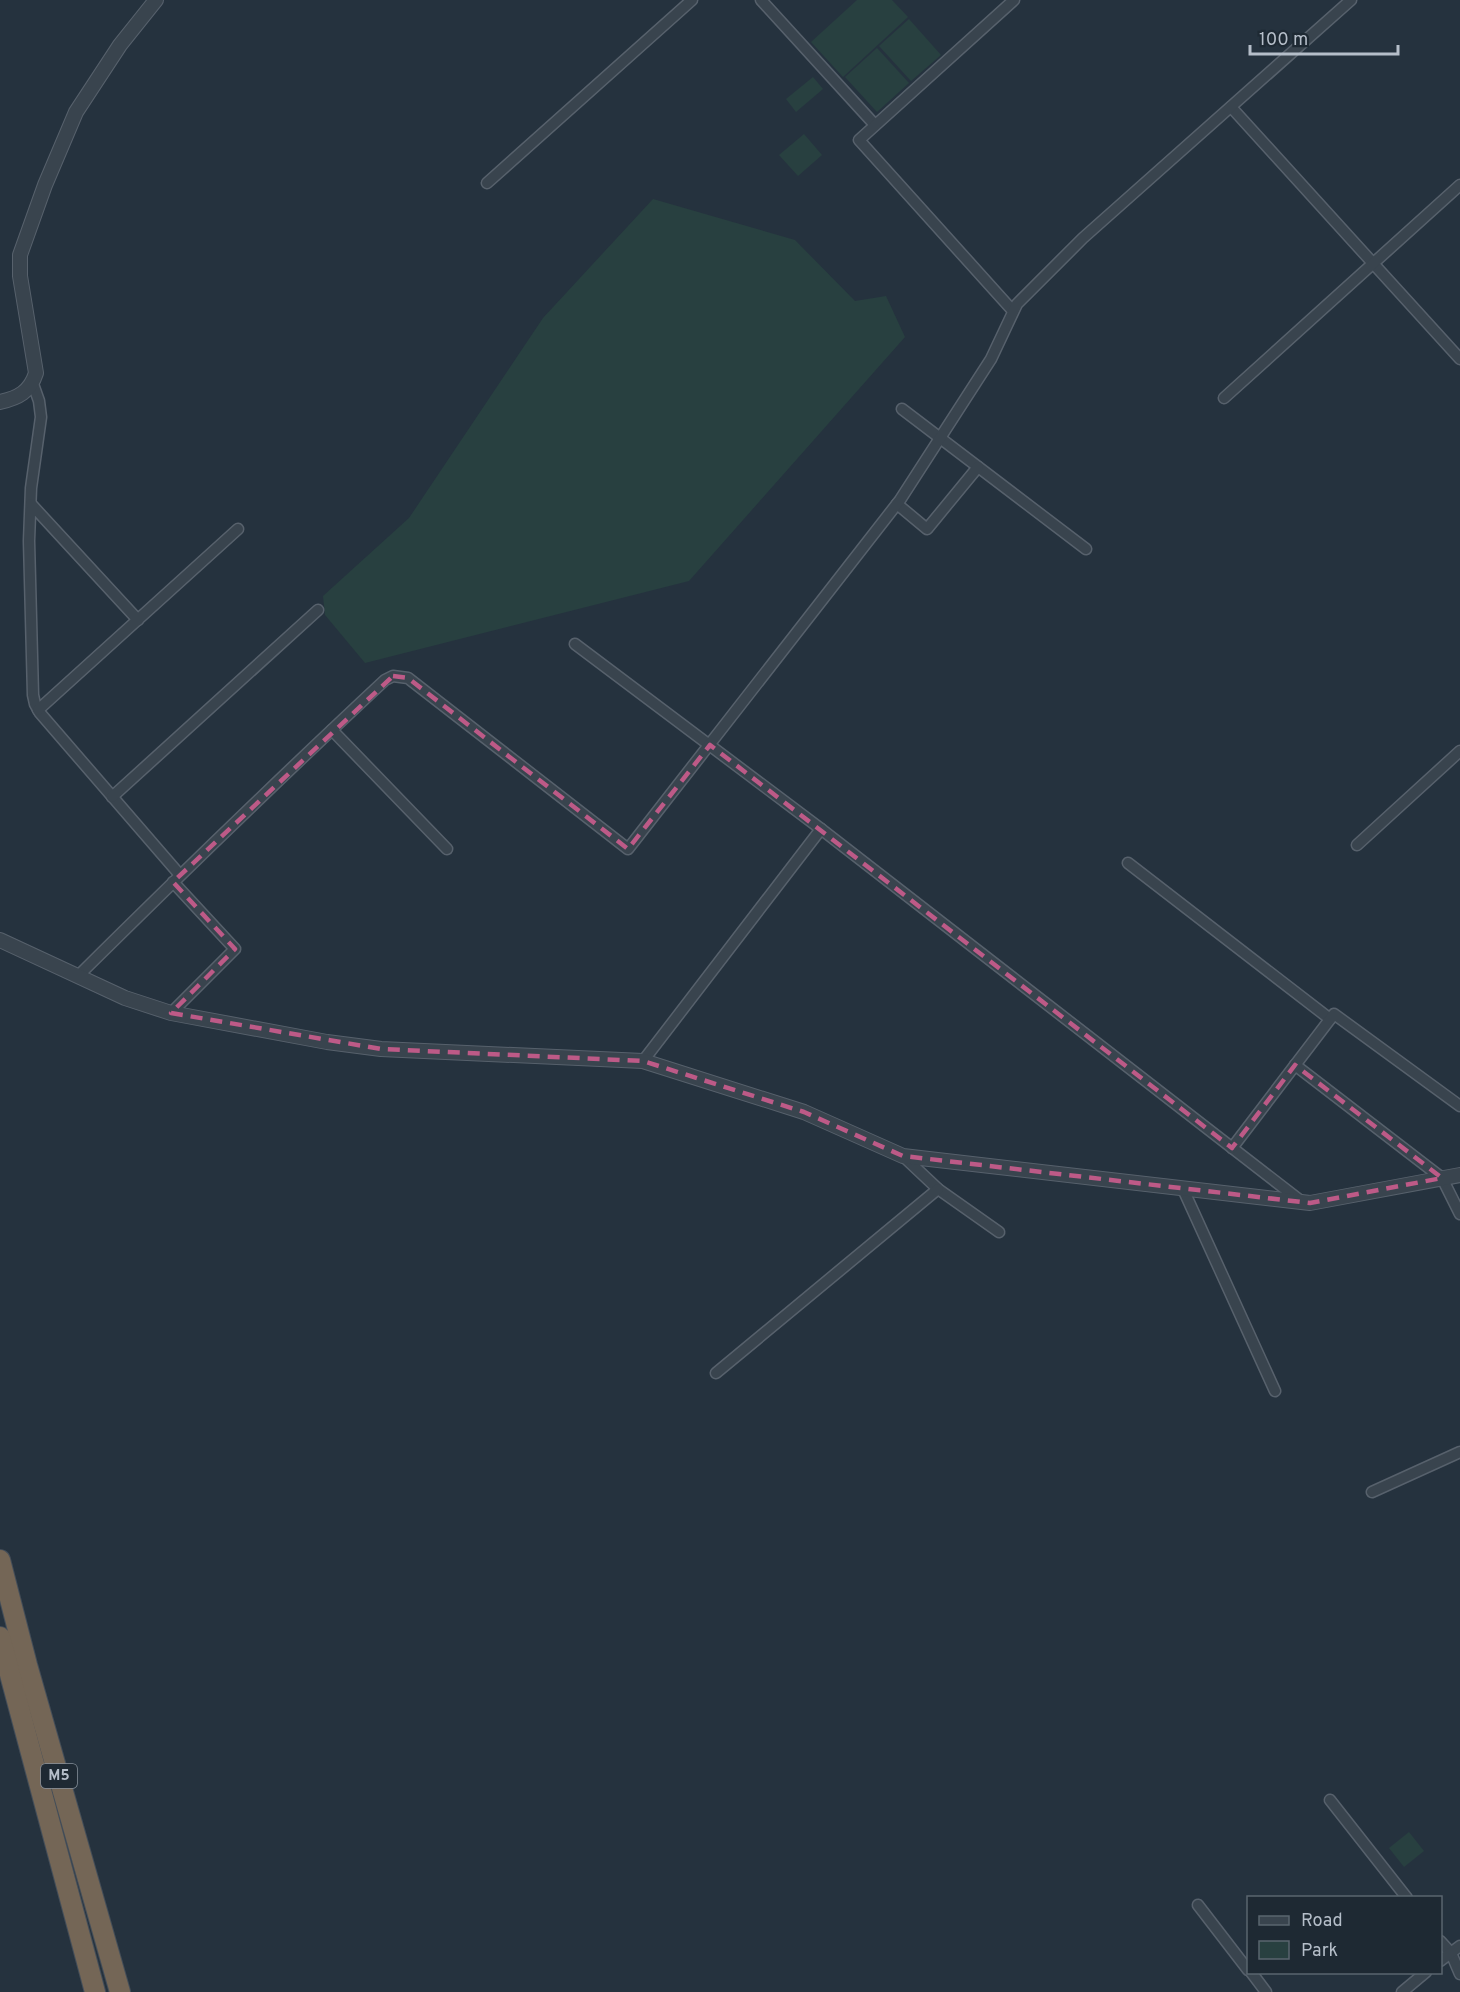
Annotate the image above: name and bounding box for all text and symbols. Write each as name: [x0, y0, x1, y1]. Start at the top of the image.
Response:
scale bar: [1250, 18, 1398, 56]
text: 100 m: [1259, 29, 1308, 52]
road number: M5: [41, 1764, 77, 1788]
legend: [1247, 1896, 1442, 1974]
text: Road: [1301, 1910, 1343, 1933]
text: Park: [1301, 1940, 1338, 1963]

